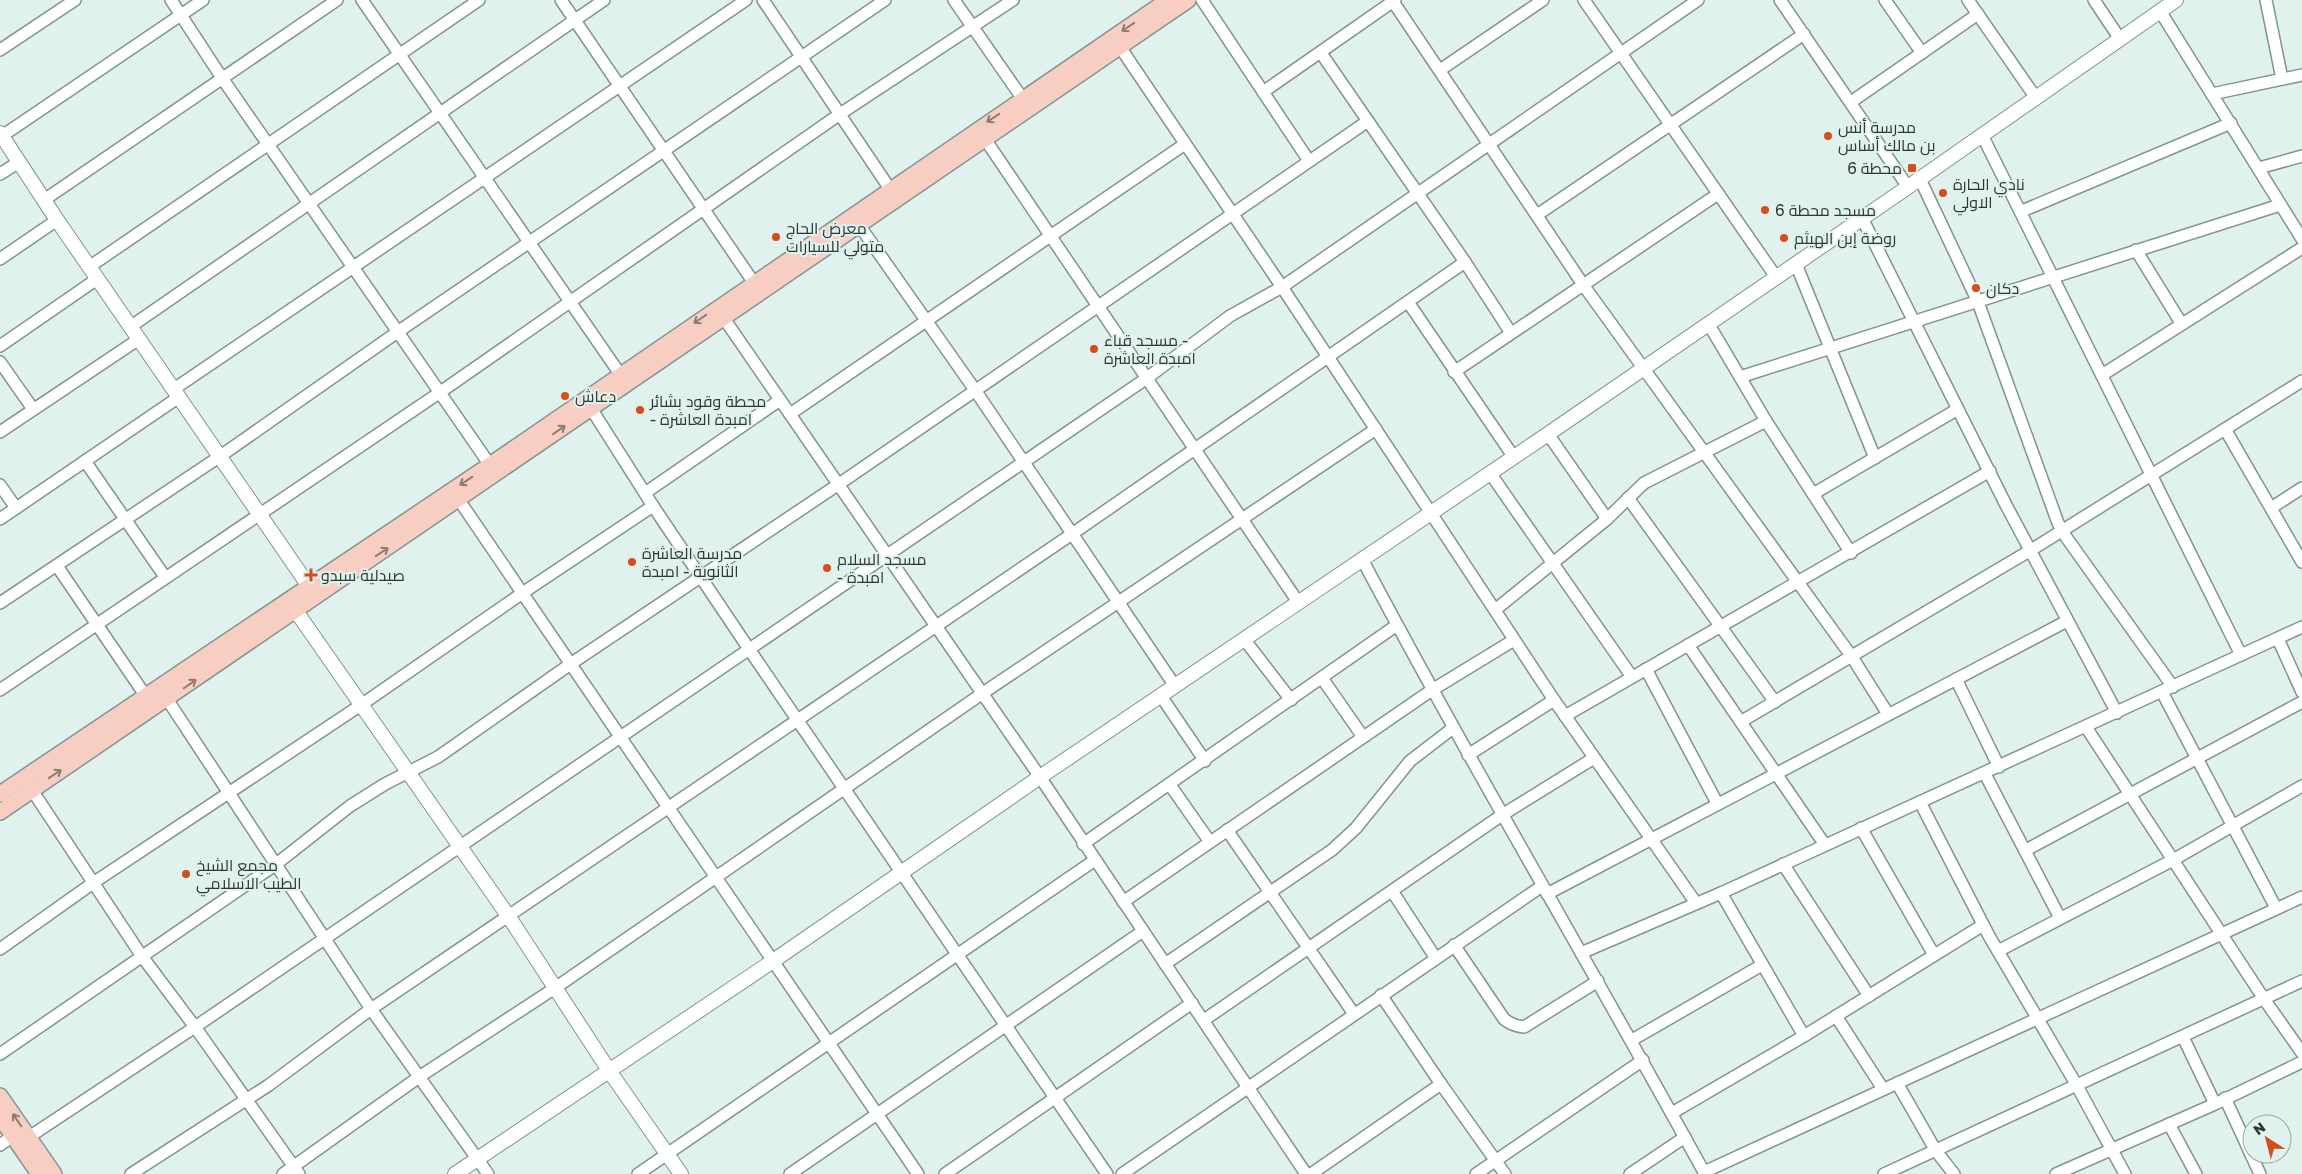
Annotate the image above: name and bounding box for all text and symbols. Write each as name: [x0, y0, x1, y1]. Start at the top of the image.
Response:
one-way arrow: [1121, 22, 1135, 32]
one-way arrow: [986, 113, 1000, 123]
place label: مدرسة أنس بن مالك أساس: [1838, 117, 1936, 156]
marker: مدرسة أنس بن مالك أساس: [1822, 130, 1834, 142]
place label: محطة 6: [1847, 158, 1902, 178]
marker: محطة 6: [1906, 162, 1918, 174]
place label: نادي الحارة الاولي: [1953, 174, 2025, 216]
marker: نادي الحارة الاولي: [1937, 187, 1949, 199]
place label: مسجد محطة 6: [1775, 200, 1876, 220]
marker: مسجد محطة 6: [1759, 204, 1771, 216]
place label: معرض الحاج متولي للسيارات: [786, 218, 884, 260]
place label: روضة إبن الهيثم: [1794, 228, 1896, 250]
marker: معرض الحاج متولي للسيارات: [770, 231, 782, 243]
marker: روضة إبن الهيثم: [1778, 232, 1790, 244]
place label: دكان: [1986, 278, 2019, 299]
marker: دكان: [1970, 282, 1982, 294]
one-way arrow: [694, 314, 708, 324]
place label: مسجد قباء - امبدة العاشرة: [1104, 330, 1196, 368]
marker: مسجد قباء - امبدة العاشرة: [1088, 343, 1100, 355]
place label: دعاش: [575, 386, 616, 407]
marker: دعاش: [559, 390, 571, 402]
place label: محطة وقود بشائر - امبدة العاشرة: [649, 391, 766, 429]
marker: محطة وقود بشائر - امبدة العاشرة: [634, 404, 646, 416]
one-way arrow: [551, 425, 565, 435]
one-way arrow: [459, 476, 473, 486]
place label: مدرسة العاشرة الثانوية - امبدة: [642, 543, 742, 581]
one-way arrow: [374, 547, 388, 557]
place label: مسجد السلام - امبدة: [837, 549, 926, 587]
marker: مدرسة العاشرة الثانوية - امبدة: [626, 556, 638, 568]
marker: مسجد السلام - امبدة: [821, 562, 833, 574]
place label: صيدلية سبدو: [321, 565, 405, 585]
marker: صيدلية سبدو: [305, 569, 317, 581]
one-way arrow: [182, 679, 196, 689]
one-way arrow: [48, 769, 62, 779]
place label: مجمع الشيخ الطيب الاسلامي: [196, 855, 301, 897]
marker: مجمع الشيخ الطيب الاسلامي: [180, 868, 192, 880]
one-way arrow: [12, 1114, 22, 1128]
north arrow: [2242, 1114, 2292, 1164]
text: N: [2250, 1118, 2268, 1138]

